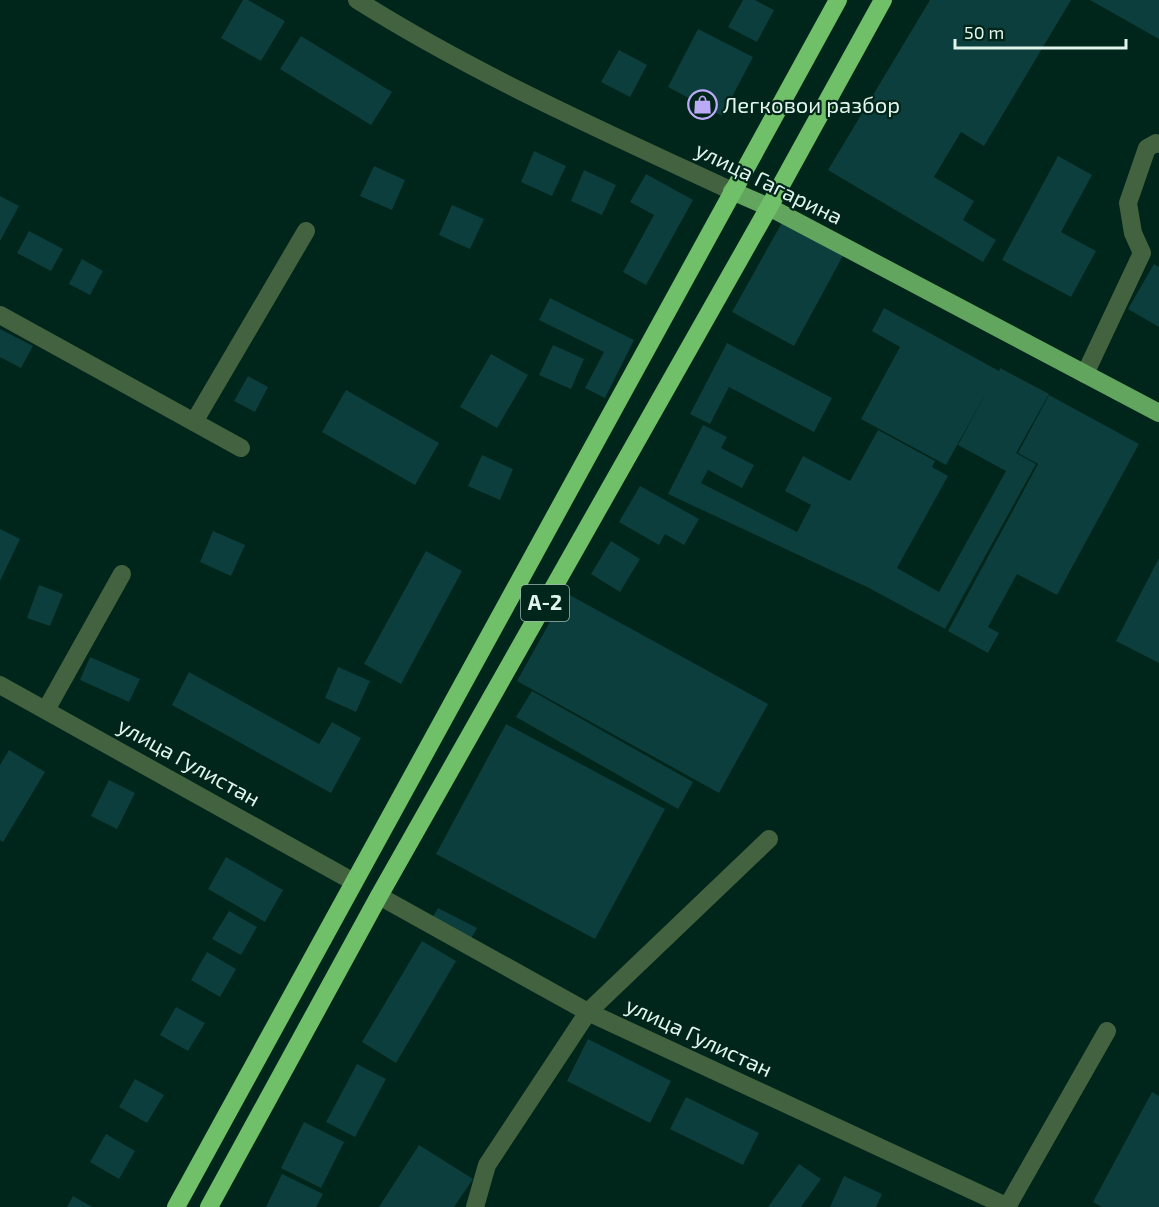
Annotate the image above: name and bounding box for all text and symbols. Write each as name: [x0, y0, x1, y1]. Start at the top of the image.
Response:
scale bar: [955, 12, 1126, 50]
text: 50 m: [964, 21, 1004, 43]
shop icon: Легковои разбор: [686, 89, 718, 121]
place label: Легковои разбор: [723, 91, 900, 117]
street label: улица Гагарина: [691, 135, 847, 230]
road number: A-2: [521, 585, 569, 621]
street label: улица Гулистан: [113, 711, 265, 812]
street label: улица Гулистан: [622, 991, 777, 1082]

